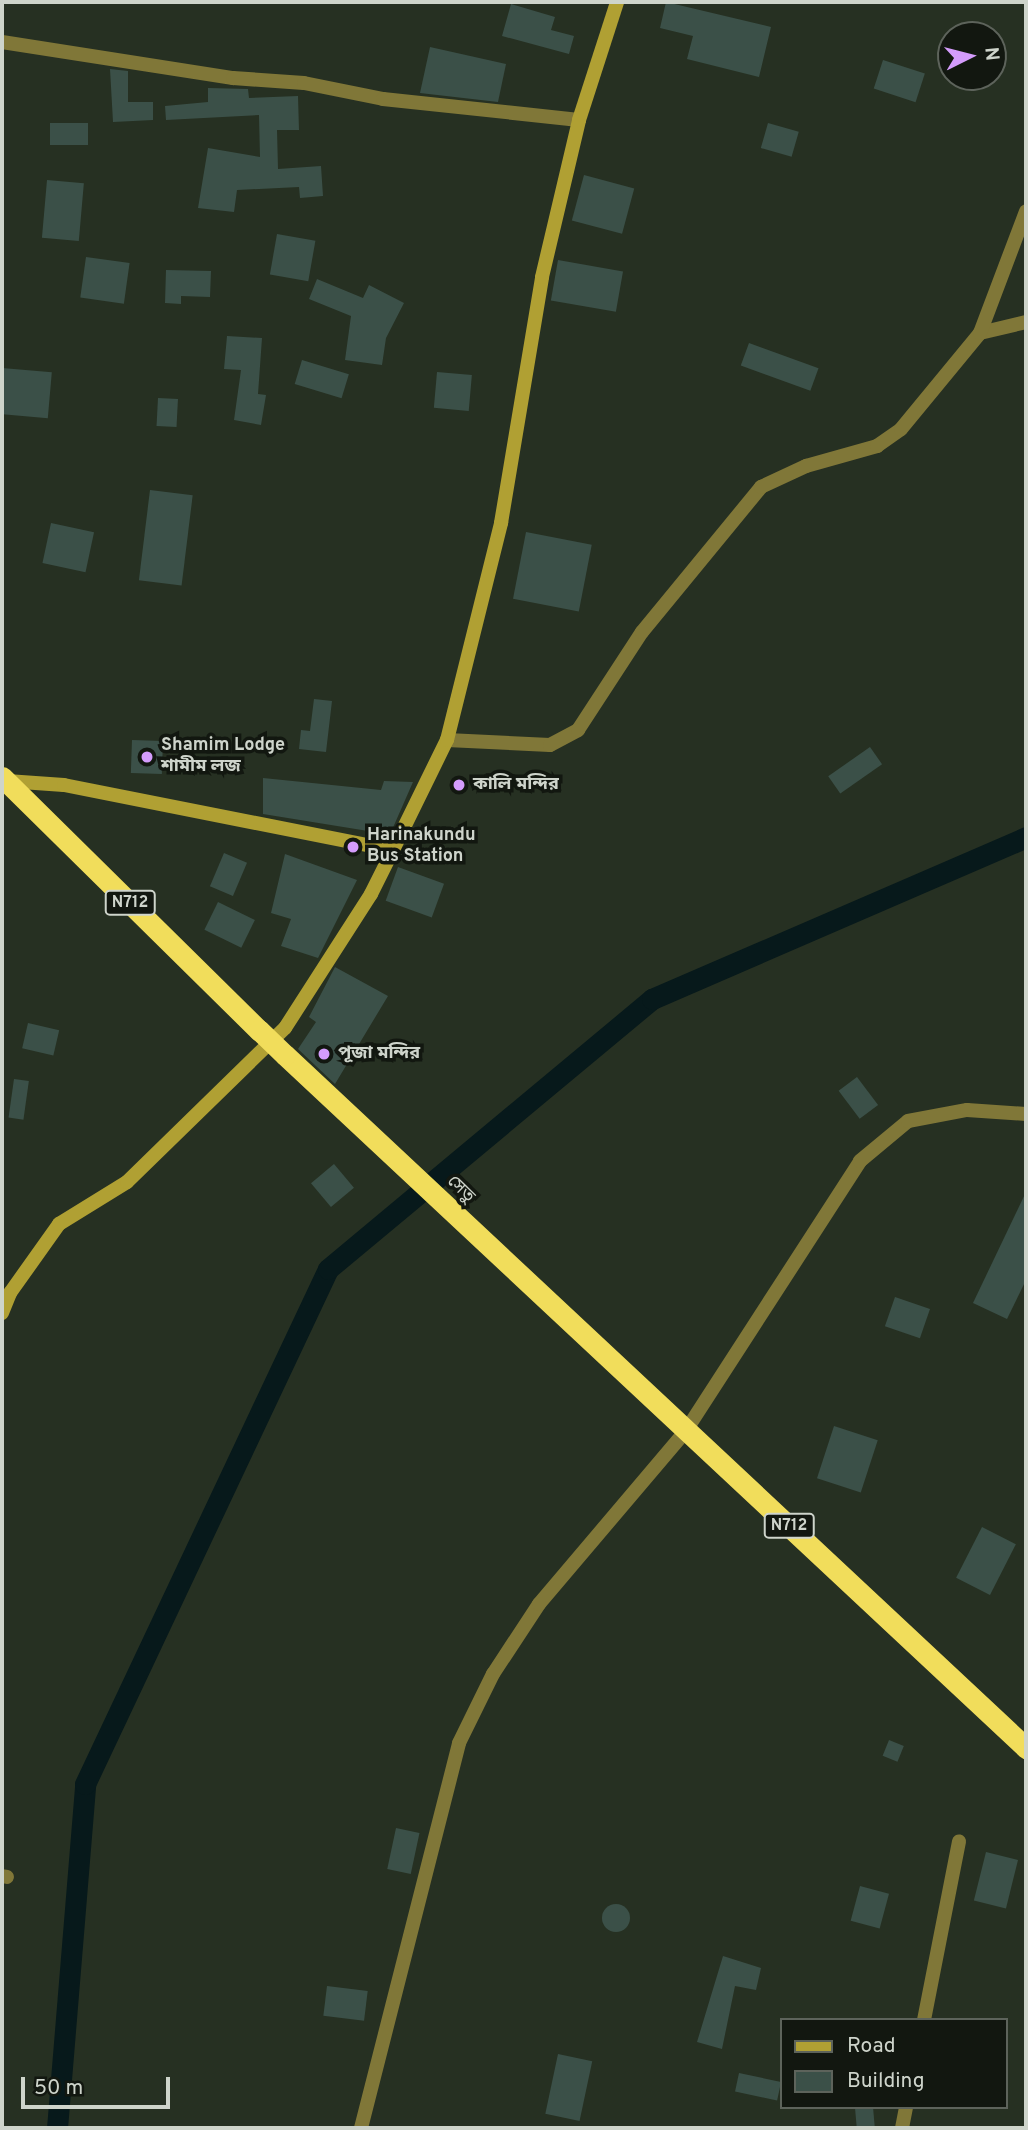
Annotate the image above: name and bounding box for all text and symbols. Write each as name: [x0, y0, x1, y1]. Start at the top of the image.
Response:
north arrow: [937, 21, 1007, 91]
text: N: [978, 46, 1004, 62]
place label: Shamim Lodge শামীম লজ: [161, 736, 285, 778]
marker: Shamim Lodge শামীম লজ: [139, 749, 155, 765]
place label: কালি মন্দির: [473, 774, 559, 796]
marker: কালি মন্দির: [451, 777, 467, 793]
place label: Harinakundu Bus Station: [367, 826, 476, 868]
marker: Harinakundu Bus Station: [345, 839, 361, 855]
road number: N712: [104, 890, 156, 916]
place label: পূজা মন্দির: [338, 1043, 420, 1065]
marker: পূজা মন্দির: [316, 1046, 332, 1062]
street label: সেতু: [442, 1172, 478, 1208]
road number: N712: [763, 1514, 815, 1538]
legend: [780, 2018, 1007, 2109]
text: Road: [847, 2033, 896, 2060]
scale bar: [24, 2064, 173, 2108]
text: Building: [847, 2068, 925, 2095]
text: 50 m: [34, 2075, 83, 2102]

